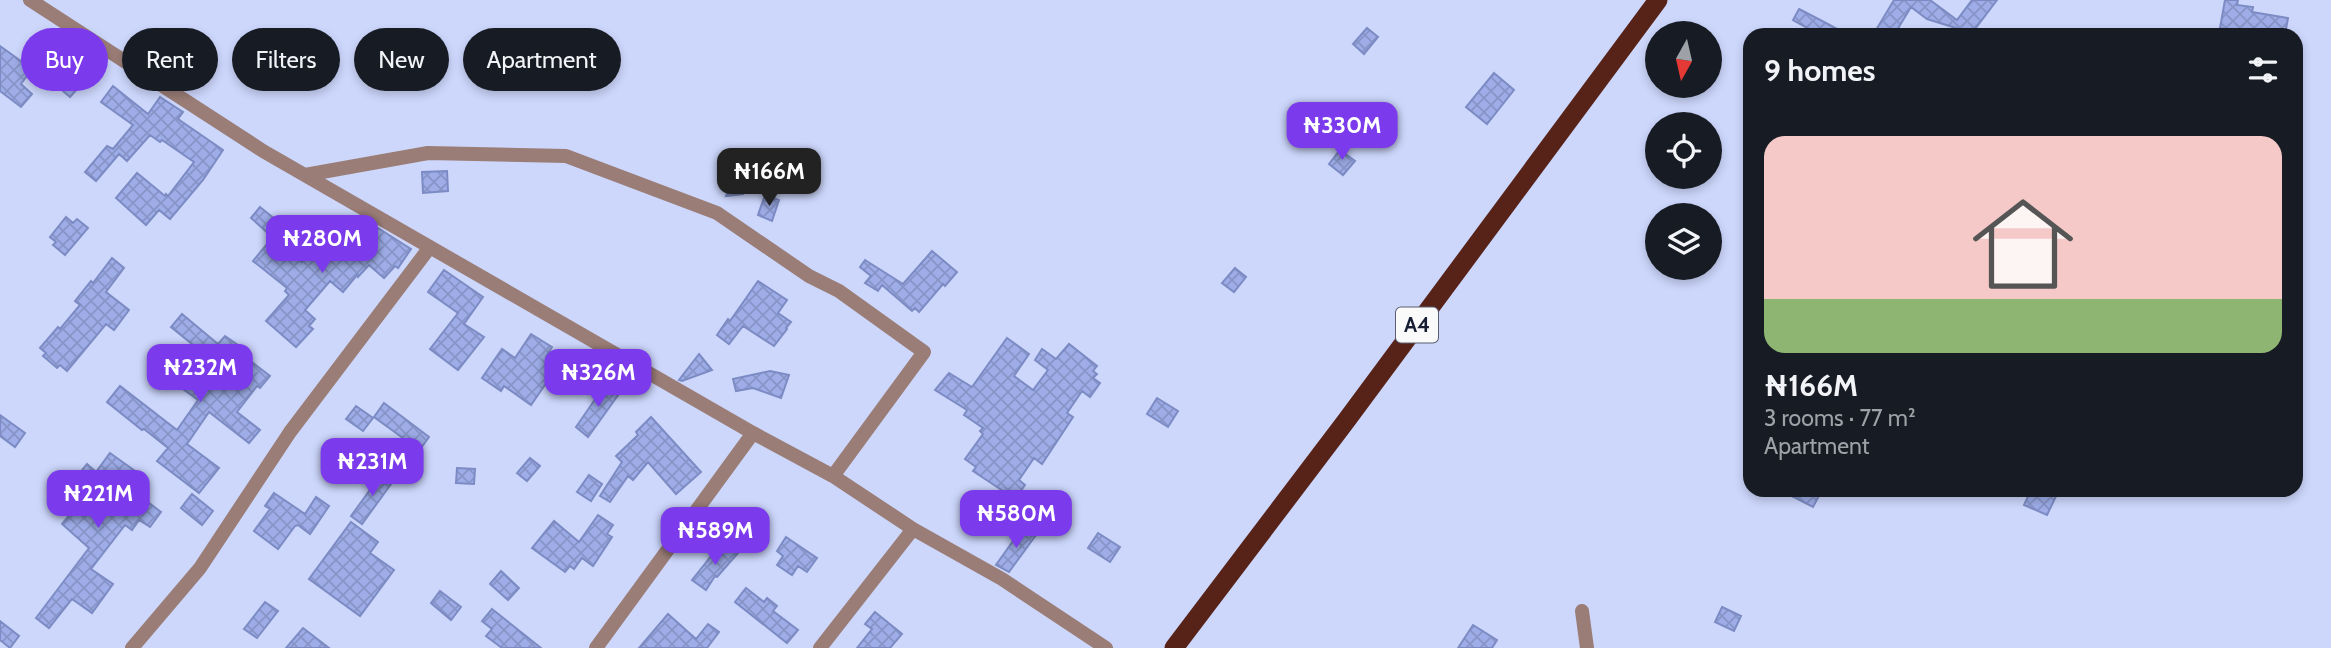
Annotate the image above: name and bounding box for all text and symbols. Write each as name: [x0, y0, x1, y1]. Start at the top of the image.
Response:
north arrow: [1645, 21, 1722, 98]
map controls: [1645, 21, 1722, 280]
chip: Buy: [21, 28, 108, 91]
chip: Rent: [122, 28, 218, 91]
chip: Filters: [232, 28, 340, 91]
chip: New: [354, 28, 449, 91]
chip: Apartment: [463, 28, 621, 91]
icon: filters: [2244, 51, 2282, 89]
text: 9 homes: [1764, 52, 1875, 89]
pin: ₦330M: [1293, 102, 1391, 162]
text: ₦330M: [1303, 111, 1381, 139]
button: locate: [1645, 112, 1722, 189]
pin: ₦166M: [720, 148, 818, 208]
text: ₦166M: [733, 157, 805, 185]
icon: home: [1960, 181, 2086, 307]
button: layers: [1645, 203, 1722, 280]
pin: ₦280M: [273, 216, 371, 275]
text: ₦280M: [282, 224, 362, 252]
road number: A4: [1396, 308, 1438, 342]
pin: ₦232M: [151, 344, 249, 404]
pin: ₦326M: [549, 350, 647, 409]
text: ₦232M: [163, 353, 237, 381]
text: ₦326M: [560, 358, 636, 386]
text: ₦166M: [1764, 367, 1858, 404]
text: 3 rooms · 77 m²: [1764, 404, 1916, 432]
text: Apartment: [1764, 432, 1869, 460]
pin: ₦231M: [323, 438, 421, 498]
text: ₦231M: [337, 447, 407, 475]
pin: ₦221M: [49, 470, 147, 530]
text: ₦221M: [63, 479, 133, 507]
pin: ₦580M: [967, 490, 1065, 550]
text: ₦580M: [976, 499, 1056, 527]
pin: ₦589M: [666, 508, 764, 567]
text: ₦589M: [677, 516, 753, 544]

